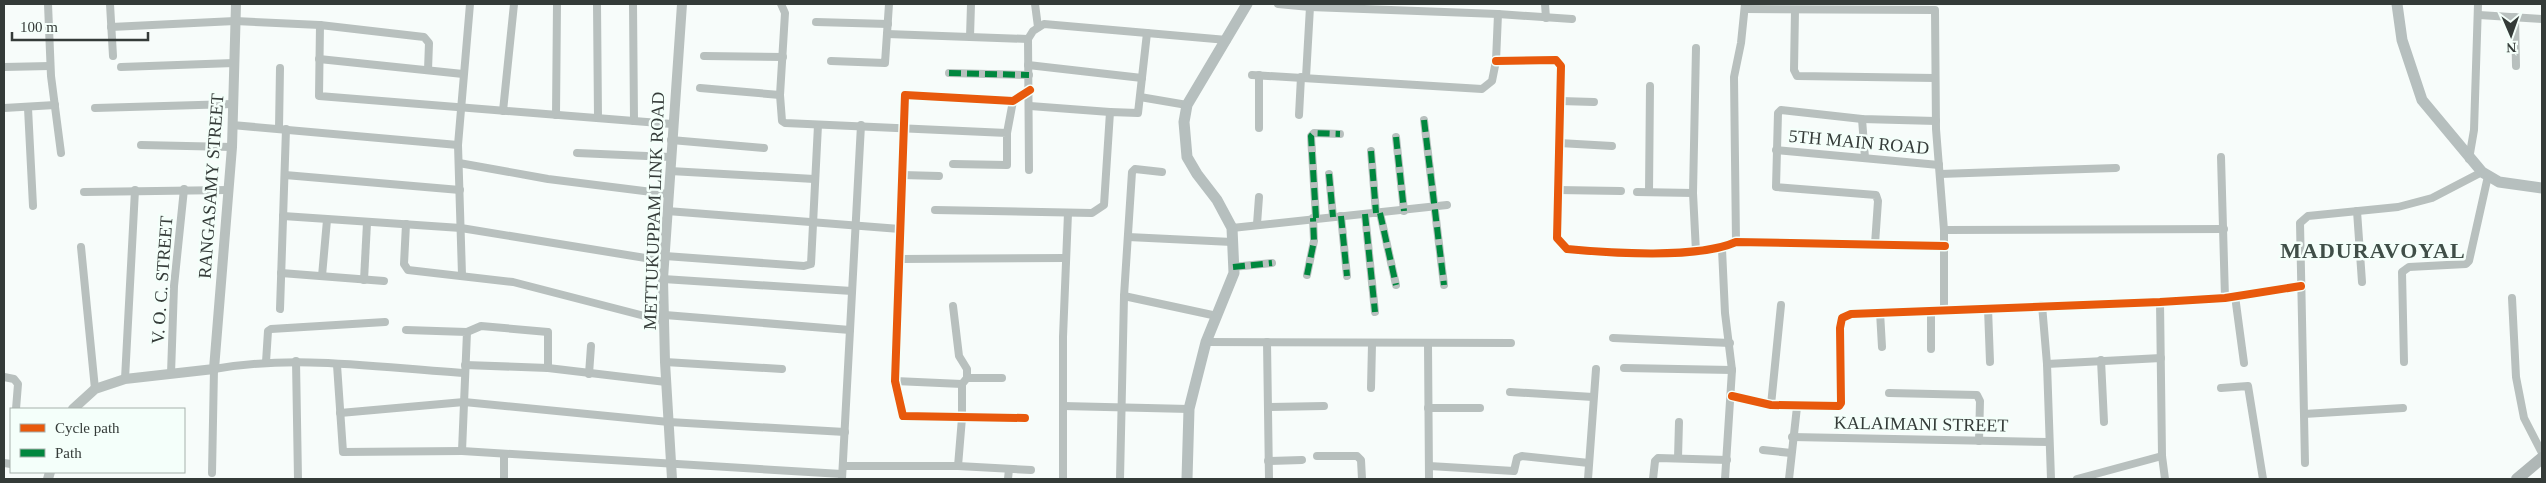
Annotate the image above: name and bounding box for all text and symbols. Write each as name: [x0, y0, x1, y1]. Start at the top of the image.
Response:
scale bar: [12, 10, 149, 42]
north arrow: [2486, 10, 2536, 60]
text: 100 m: [20, 19, 58, 35]
text: N: [2506, 40, 2517, 55]
street label: METTUKUPPAM LINK ROAD: [640, 92, 668, 330]
street label: RANGASAMY STREET: [195, 93, 227, 279]
street label: 5TH MAIN ROAD: [1788, 126, 1930, 158]
street label: V. O. C. STREET: [148, 215, 176, 345]
district label: MADURAVOYAL: [2280, 238, 2466, 263]
legend: [10, 408, 185, 473]
street label: KALAIMANI STREET: [1834, 412, 2008, 436]
text: Cycle path: [55, 420, 120, 436]
text: Path: [55, 445, 82, 461]

